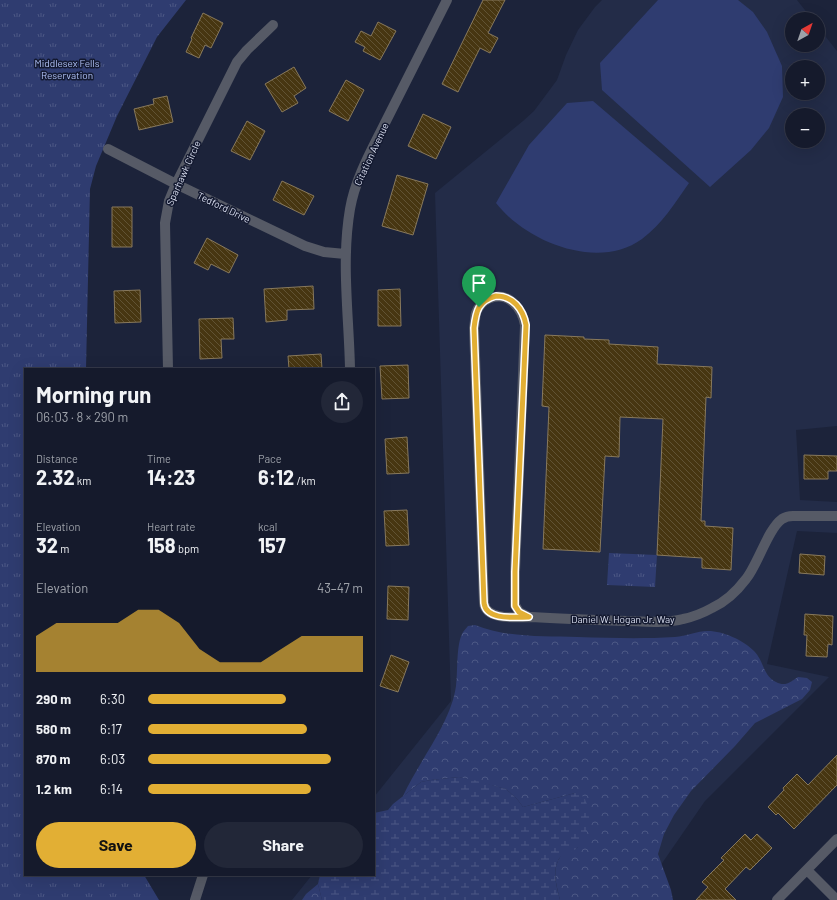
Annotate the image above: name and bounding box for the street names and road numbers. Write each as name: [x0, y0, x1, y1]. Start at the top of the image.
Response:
street label: Citation Avenue: [351, 121, 391, 187]
street label: Sparhawk Circle: [163, 139, 203, 207]
street label: Tedford Drive: [195, 189, 253, 225]
street label: Daniel W. Hogan Jr. Way: [571, 613, 675, 625]

